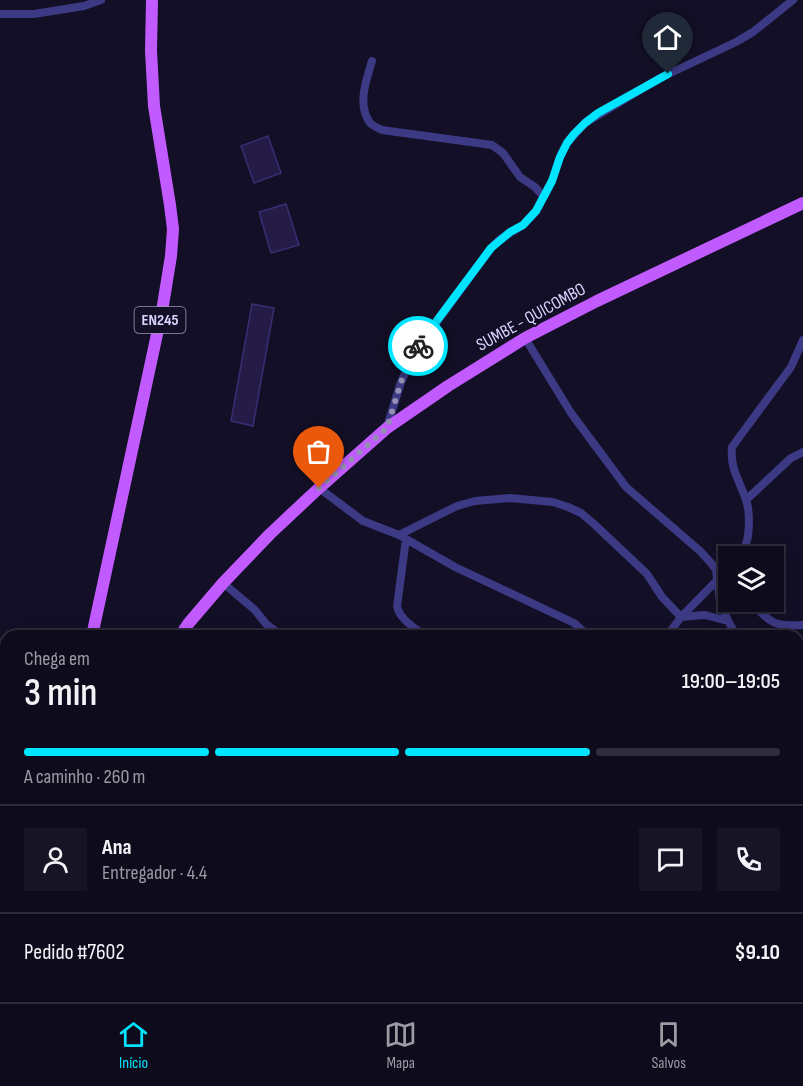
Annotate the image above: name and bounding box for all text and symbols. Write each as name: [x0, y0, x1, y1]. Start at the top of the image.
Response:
pin: [642, 12, 693, 74]
icon: home: [651, 21, 684, 54]
street label: SUMBE - QUICOMBO: [473, 278, 589, 356]
road number: EN245: [134, 307, 186, 333]
courier: [388, 316, 448, 376]
icon: bike: [402, 330, 435, 363]
pin: [293, 426, 344, 488]
icon: bag: [302, 435, 335, 468]
map controls: [718, 546, 784, 612]
button: layers: [718, 546, 784, 612]
text: Chega em: [24, 647, 90, 671]
text: 19:00–19:05: [682, 668, 780, 695]
text: 3 min: [24, 670, 97, 717]
text: A caminho · 260 m: [24, 765, 145, 789]
button: person: [24, 828, 87, 891]
button: chat: [639, 828, 702, 891]
button: phone: [717, 828, 780, 891]
text: Ana: [102, 834, 132, 861]
text: Entregador · 4.4: [102, 861, 207, 885]
text: Pedido #7602: [24, 939, 125, 966]
text: $9.10: [734, 939, 780, 966]
tab: Início: [117, 1018, 150, 1073]
tab: Mapa: [384, 1018, 417, 1073]
tab: Salvos: [651, 1018, 686, 1073]

